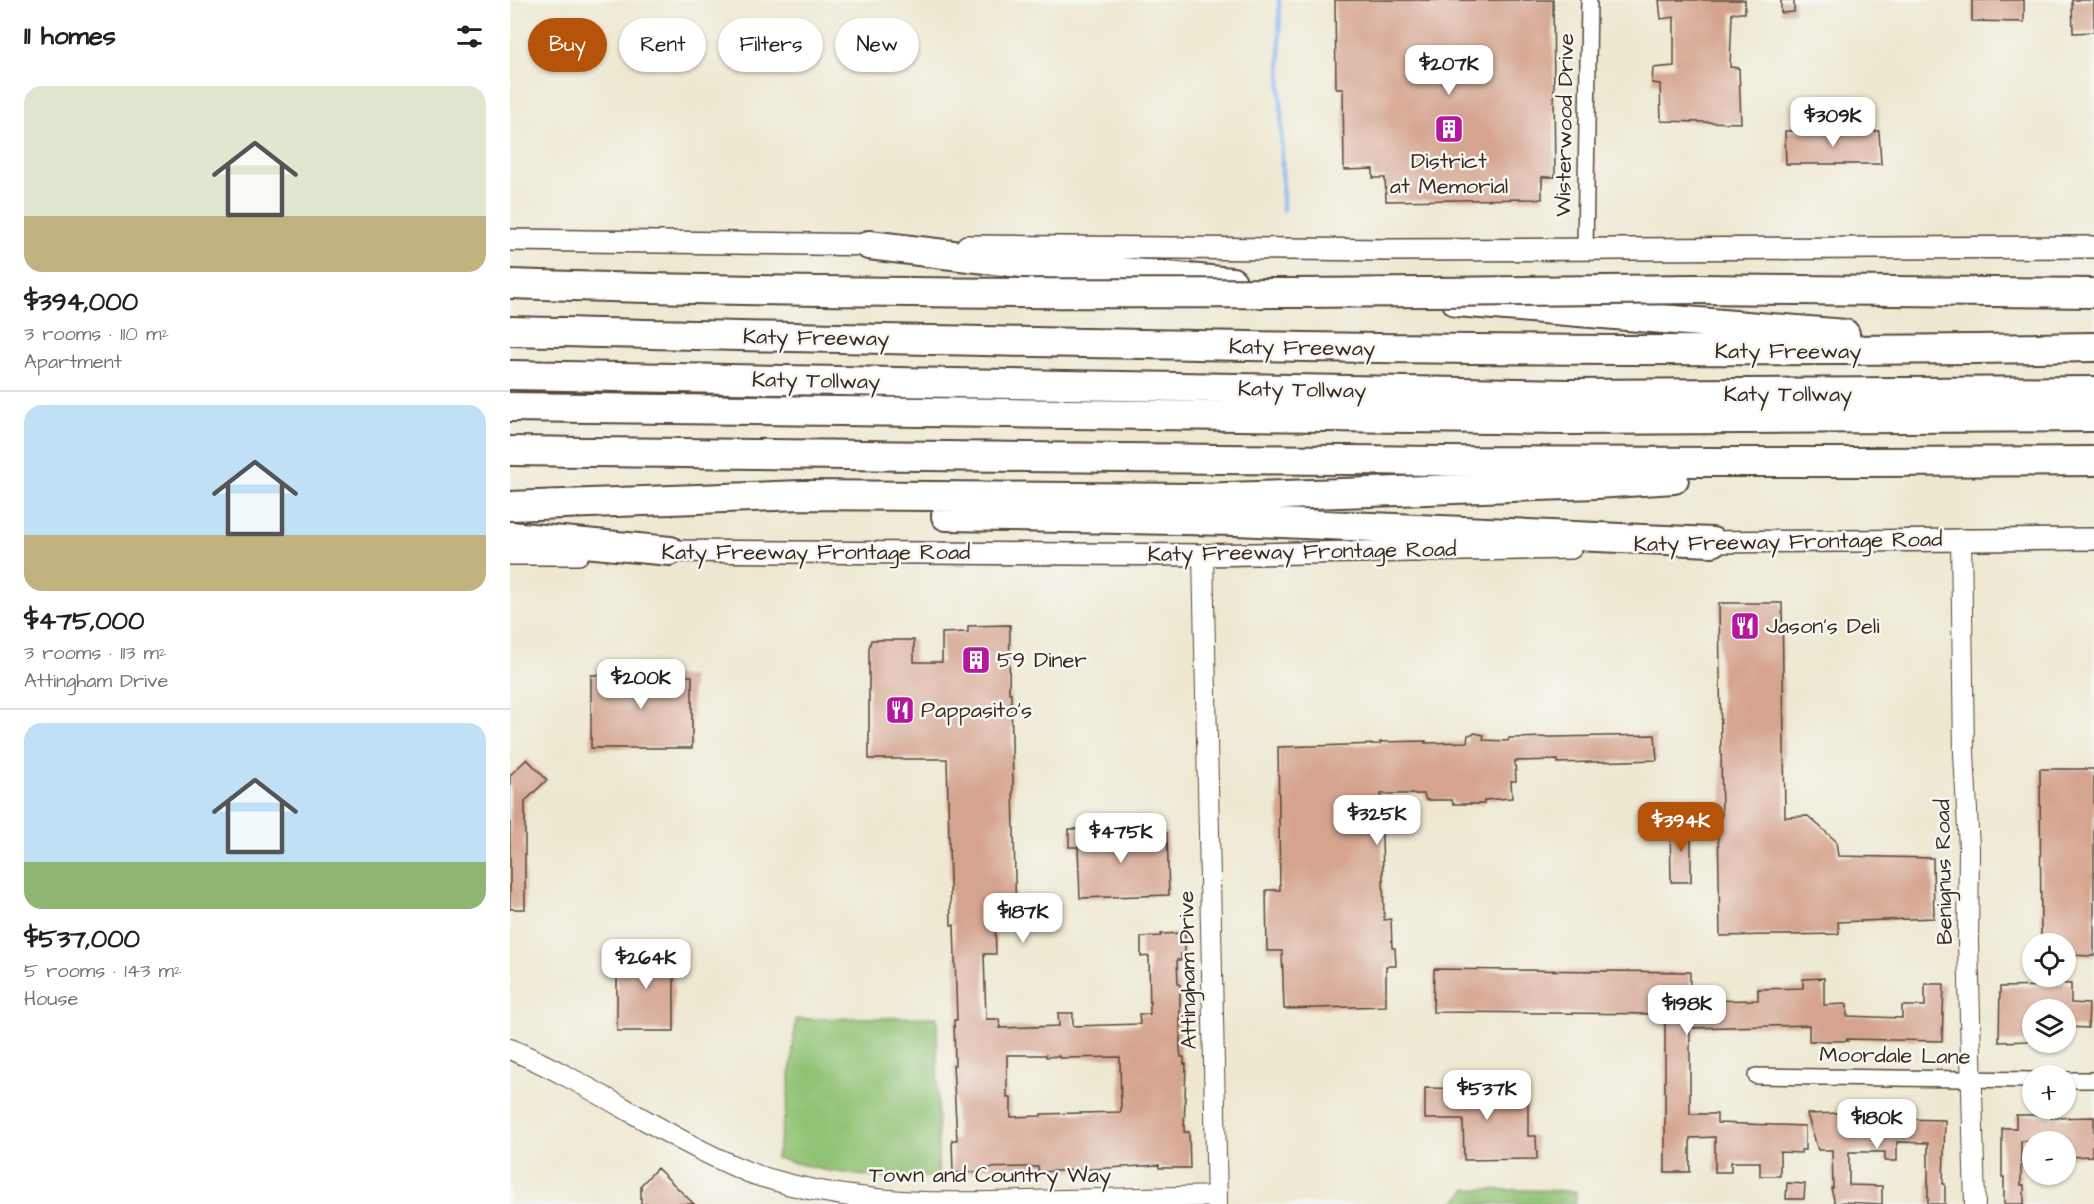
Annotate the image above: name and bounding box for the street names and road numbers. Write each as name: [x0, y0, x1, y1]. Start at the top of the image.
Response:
street label: Wisterwood Drive: [1548, 33, 1582, 217]
street label: Katy Freeway: [742, 321, 890, 356]
street label: Katy Freeway: [1228, 331, 1376, 366]
street label: Katy Freeway: [1715, 336, 1861, 368]
street label: Katy Tollway: [752, 364, 880, 399]
street label: Katy Tollway: [1238, 373, 1366, 408]
street label: Katy Tollway: [1724, 379, 1852, 411]
street label: Katy Freeway Frontage Road: [1633, 524, 1943, 561]
street label: Katy Freeway Frontage Road: [1147, 534, 1457, 571]
street label: Katy Freeway Frontage Road: [662, 537, 970, 569]
street label: Benignus Road: [1927, 799, 1962, 945]
street label: Attingham Drive: [1171, 890, 1206, 1050]
street label: Moordale Lane: [1819, 1039, 1971, 1073]
street label: Town and Country Way: [869, 1160, 1111, 1192]

